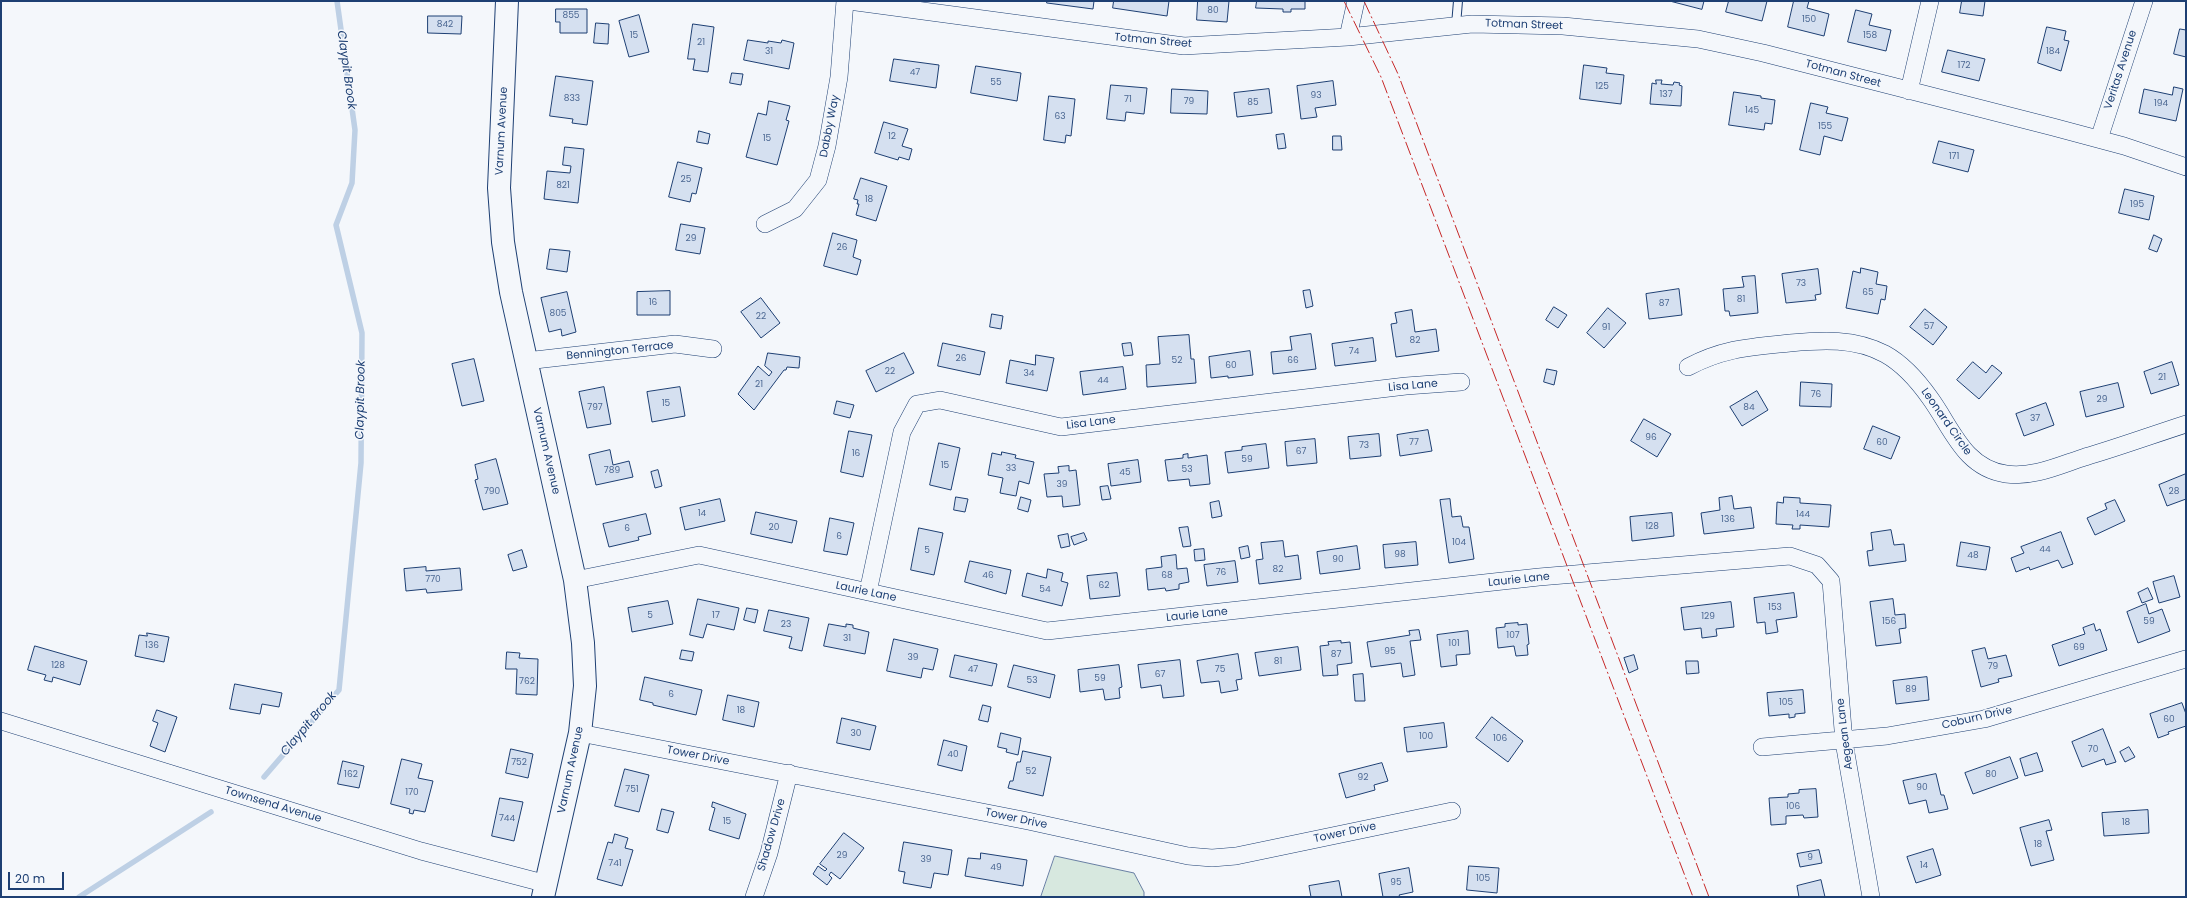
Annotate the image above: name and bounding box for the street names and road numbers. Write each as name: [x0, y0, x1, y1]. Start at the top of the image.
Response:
street label: Totman Street: [1485, 17, 1563, 33]
street label: Veritas Avenue: [2102, 29, 2140, 111]
street label: Totman Street: [1114, 31, 1192, 51]
street label: Totman Street: [1804, 58, 1882, 90]
street label: Varnum Avenue: [493, 86, 511, 176]
street label: Dabby Way: [817, 94, 843, 158]
street label: Bennington Terrace: [566, 339, 674, 363]
street label: Lisa Lane: [1388, 377, 1438, 395]
street label: Leonard Circle: [1918, 386, 1974, 458]
street label: Varnum Avenue: [530, 406, 562, 496]
street label: Lisa Lane: [1066, 413, 1116, 433]
street label: Laurie Lane: [1488, 570, 1550, 590]
street label: Laurie Lane: [834, 579, 898, 605]
street label: Laurie Lane: [1166, 605, 1228, 625]
street label: Aegean Lane: [1834, 697, 1856, 771]
street label: Coburn Drive: [1941, 704, 2013, 732]
street label: Varnum Avenue: [555, 725, 587, 815]
street label: Tower Drive: [666, 743, 730, 769]
street label: Townsend Avenue: [223, 784, 323, 826]
street label: Shadow Drive: [755, 797, 789, 873]
street label: Tower Drive: [984, 806, 1048, 832]
street label: Tower Drive: [1313, 820, 1377, 846]

